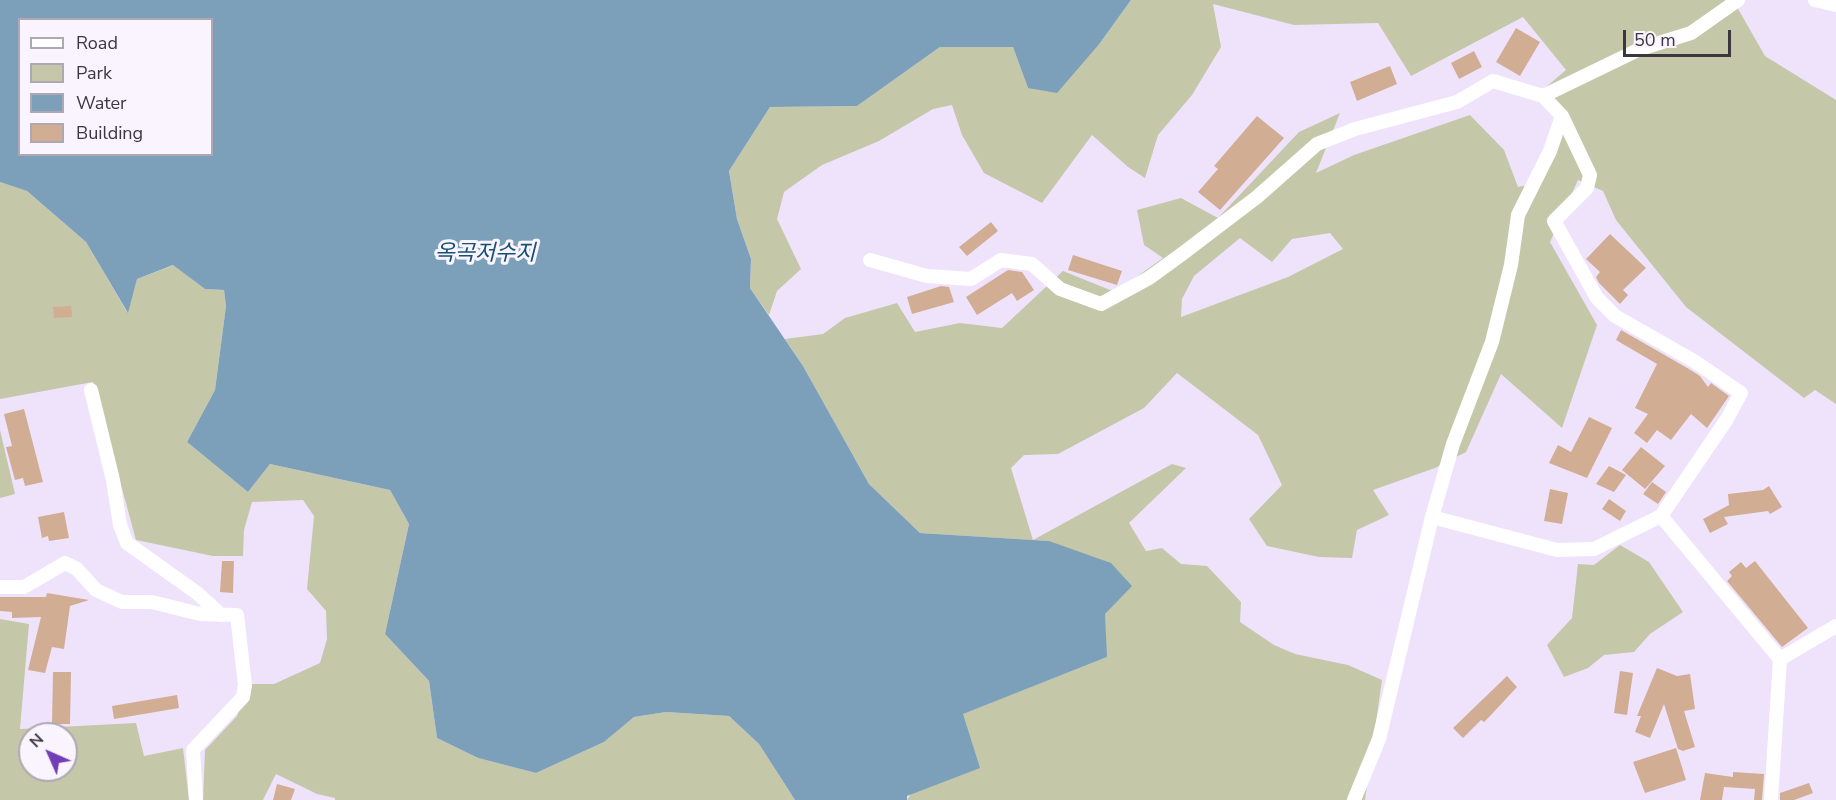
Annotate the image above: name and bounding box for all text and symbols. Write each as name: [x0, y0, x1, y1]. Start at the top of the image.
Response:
legend: [18, 18, 213, 156]
scale bar: [1626, 18, 1734, 56]
text: 50 m: [1634, 28, 1676, 52]
text: Road: [76, 31, 118, 55]
text: Park: [76, 61, 112, 85]
text: Water: [76, 91, 127, 115]
text: Building: [76, 121, 143, 145]
water label: 옥곡저수지: [434, 242, 536, 268]
north arrow: [18, 722, 78, 782]
text: N: [25, 729, 49, 753]

